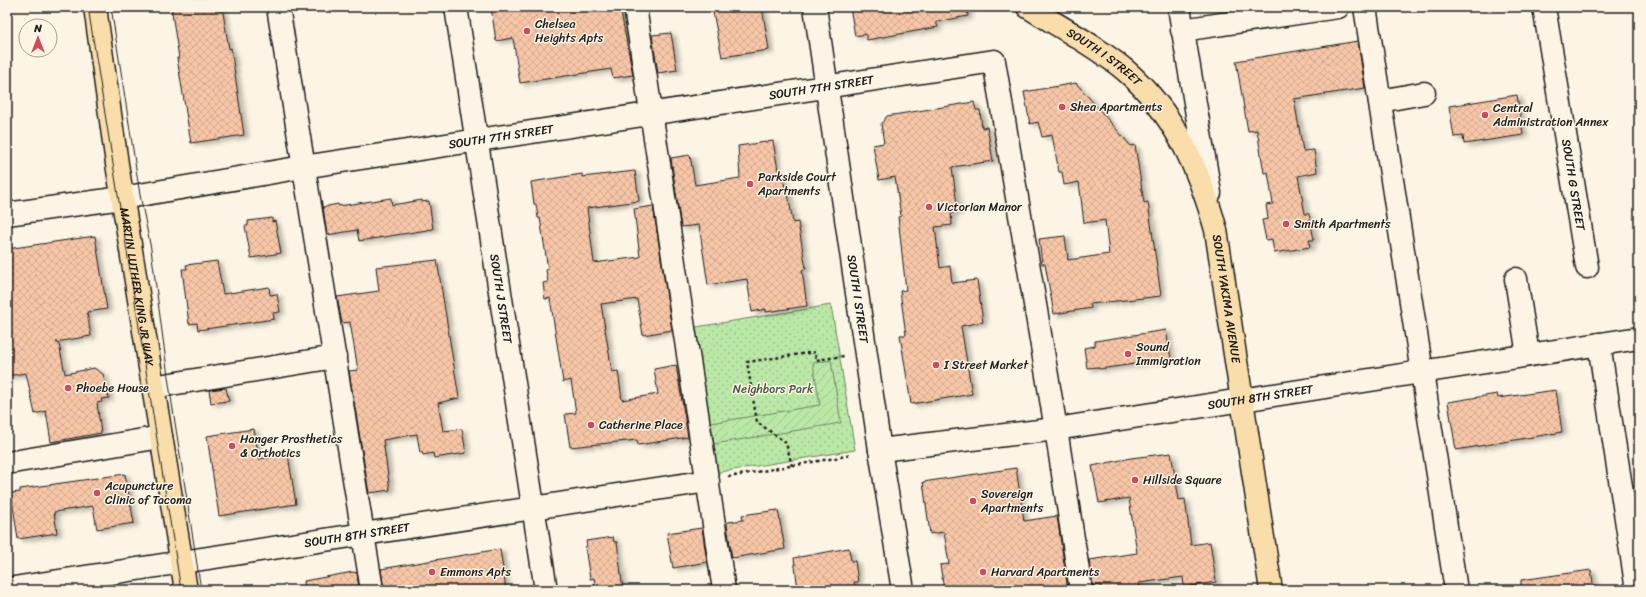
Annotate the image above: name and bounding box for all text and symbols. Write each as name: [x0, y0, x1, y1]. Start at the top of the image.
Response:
place label: Chelsea Heights Apts: [535, 13, 604, 49]
north arrow: [18, 18, 58, 58]
text: N: [33, 19, 42, 38]
street label: SOUTH I STREET: [1062, 22, 1148, 92]
marker: Chelsea Heights Apts: [522, 26, 532, 36]
street label: SOUTH 7TH STREET: [767, 68, 876, 106]
place label: Shea Apartments: [1070, 96, 1163, 118]
place label: Central Administration Annex: [1492, 97, 1609, 133]
marker: Shea Apartments: [1057, 102, 1067, 112]
marker: Central Administration Annex: [1480, 110, 1490, 120]
street label: SOUTH 7TH STREET: [447, 118, 556, 156]
street label: SOUTH G STREET: [1555, 137, 1592, 233]
place label: Parkside Court Apartments: [757, 166, 837, 202]
marker: Parkside Court Apartments: [745, 179, 755, 189]
place label: Victorian Manor: [937, 196, 1023, 218]
marker: Victorian Manor: [924, 202, 934, 212]
street label: MARTIN LUTHER KING JR WAY: [113, 206, 161, 368]
place label: Smith Apartments: [1294, 213, 1391, 235]
marker: Smith Apartments: [1281, 219, 1291, 229]
street label: SOUTH YAKIMA AVENUE: [1206, 233, 1247, 366]
street label: SOUTH J STREET: [483, 252, 519, 346]
street label: SOUTH I STREET: [840, 253, 875, 346]
place label: Sound Immigration: [1135, 336, 1201, 372]
marker: Sound Immigration: [1123, 349, 1133, 359]
place label: I Street Market: [943, 354, 1029, 376]
marker: I Street Market: [931, 360, 941, 370]
place label: Phoebe House: [76, 377, 149, 399]
park label: Neighbors Park: [733, 378, 814, 400]
street label: SOUTH 8TH STREET: [1206, 378, 1316, 416]
marker: Phoebe House: [63, 383, 73, 393]
place label: Catherine Place: [599, 414, 683, 436]
marker: Catherine Place: [586, 420, 596, 430]
place label: Hanger Prosthetics & Orthotics: [240, 428, 343, 464]
marker: Hanger Prosthetics & Orthotics: [227, 441, 237, 451]
place label: Hillside Square: [1143, 469, 1222, 491]
place label: Acupuncture Clinic of Tacoma: [104, 475, 191, 511]
marker: Hillside Square: [1130, 475, 1140, 485]
place label: Sovereign Apartments: [980, 483, 1044, 519]
marker: Acupuncture Clinic of Tacoma: [92, 488, 102, 498]
marker: Sovereign Apartments: [968, 496, 978, 506]
street label: SOUTH 8TH STREET: [303, 516, 412, 554]
place label: Emmons Apts: [440, 561, 511, 583]
place label: Harvard Apartments: [991, 561, 1100, 583]
marker: Emmons Apts: [427, 567, 437, 577]
marker: Harvard Apartments: [978, 567, 988, 577]

